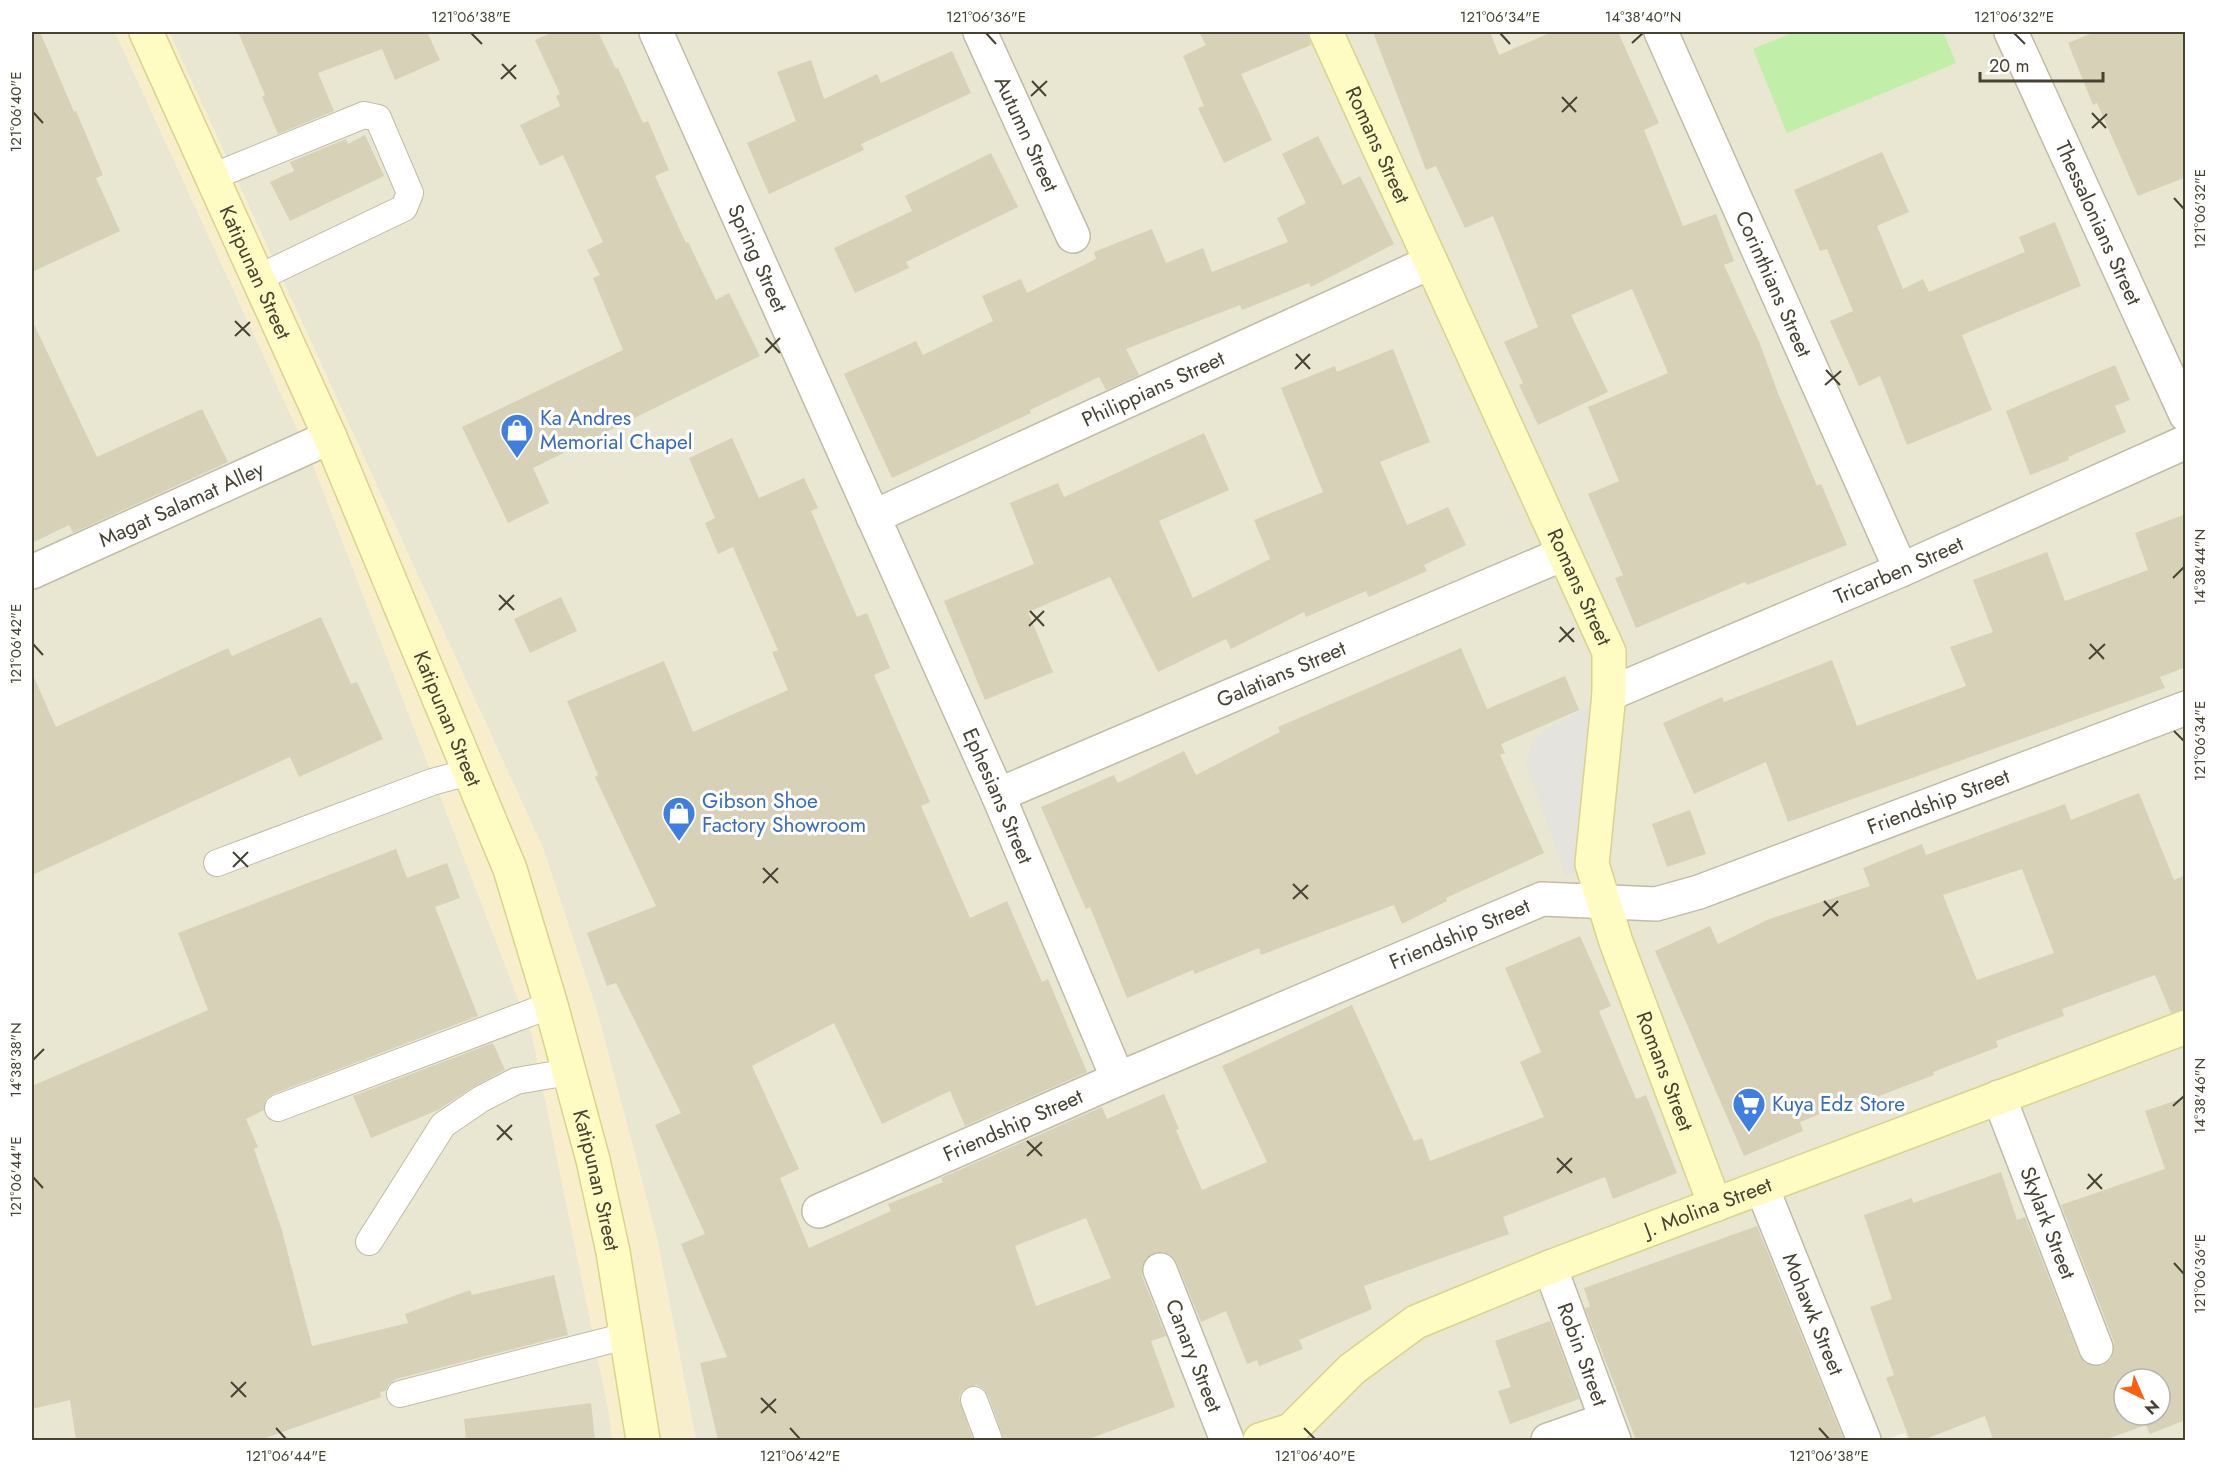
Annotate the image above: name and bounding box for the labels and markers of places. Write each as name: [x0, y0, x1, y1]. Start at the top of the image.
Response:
place label: Ka Andres Memorial Chapel: [540, 403, 693, 457]
shop icon: Ka Andres Memorial Chapel: [499, 412, 535, 459]
place label: Gibson Shoe Factory Showroom: [702, 786, 866, 840]
shop icon: Gibson Shoe Factory Showroom: [661, 795, 697, 842]
supermarket icon: Kuya Edz Store: [1731, 1086, 1767, 1133]
place label: Kuya Edz Store: [1772, 1089, 1905, 1119]

